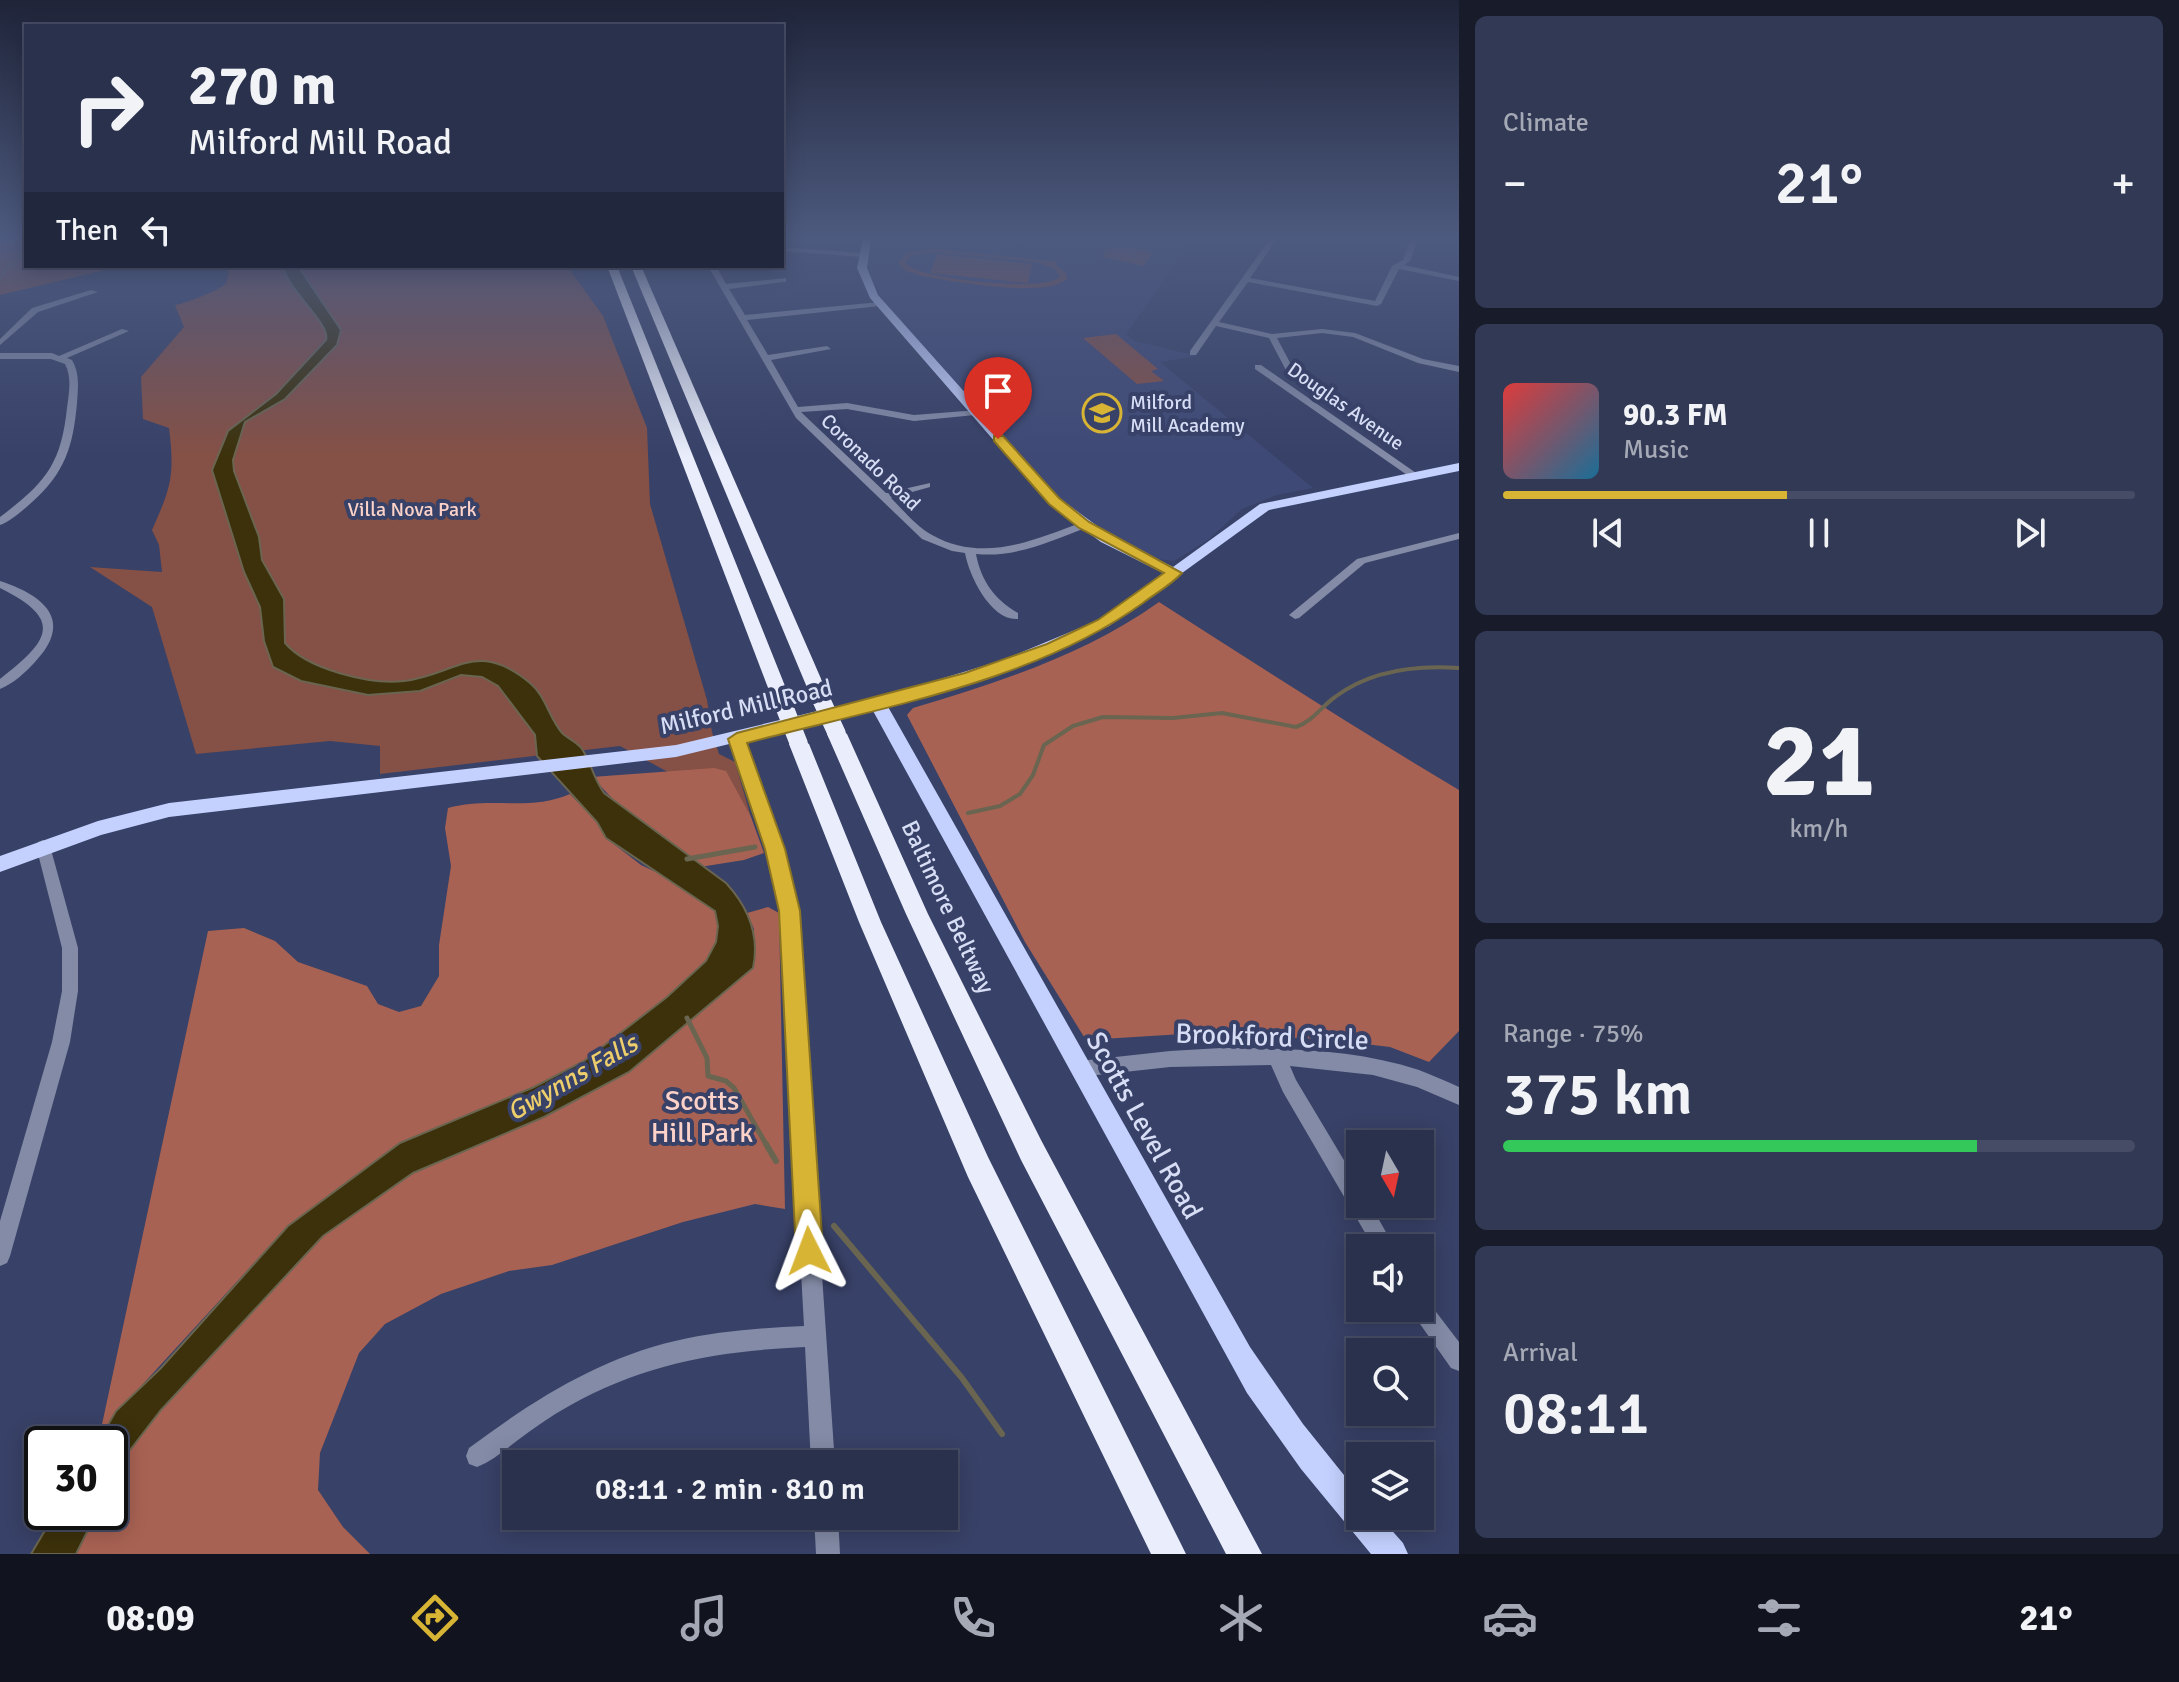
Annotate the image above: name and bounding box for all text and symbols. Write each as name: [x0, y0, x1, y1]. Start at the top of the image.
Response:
text: 270 m: [188, 51, 336, 120]
icon: right: [56, 56, 160, 160]
text: Climate: [1503, 107, 1589, 139]
text: Milford Mill Road: [188, 120, 452, 165]
text: 21°: [1775, 147, 1863, 221]
text: −: [1503, 157, 1527, 211]
text: +: [2111, 157, 2135, 211]
icon: left: [134, 208, 178, 252]
text: Then: [56, 212, 118, 249]
pin: [964, 357, 1032, 439]
street label: Douglas Avenue: [1283, 357, 1409, 456]
icon: arrive: [976, 369, 1020, 413]
place label: Milford Mill Academy: [1130, 390, 1245, 438]
school or university icon: Milford Mill Academy: [1081, 392, 1123, 434]
text: 90.3 FM: [1623, 397, 1728, 434]
street label: Coronado Road: [816, 409, 926, 516]
text: Music: [1623, 434, 1689, 466]
park label: Villa Nova Park: [348, 497, 476, 522]
icon: previous: [1586, 511, 1630, 555]
icon: pause: [1797, 511, 1841, 555]
icon: next: [2008, 511, 2052, 555]
street label: Milford Mill Road: [657, 673, 835, 741]
text: 21: [1763, 697, 1875, 825]
text: km/h: [1790, 813, 1848, 845]
street label: Baltimore Beltway: [895, 816, 1001, 998]
street label: Brookford Circle: [1175, 1017, 1369, 1057]
text: Range · 75%: [1503, 1018, 1644, 1050]
water label: Gwynns Falls: [502, 1026, 646, 1128]
street label: Scotts Level Road: [1079, 1026, 1210, 1225]
text: 375 km: [1503, 1058, 1692, 1132]
park label: Scotts Hill Park: [651, 1084, 753, 1150]
north arrow: [1346, 1130, 1434, 1218]
map controls: [1346, 1130, 1434, 1530]
position arrow: [767, 1209, 851, 1293]
button: sound: [1346, 1234, 1434, 1322]
text: Arrival: [1503, 1337, 1578, 1369]
button: search: [1346, 1338, 1434, 1426]
text: 08:11: [1503, 1377, 1650, 1451]
speed limit sign: 30: [24, 1426, 128, 1530]
button: layers: [1346, 1442, 1434, 1530]
text: 08:11 · 2 min · 810 m: [595, 1471, 865, 1508]
icon: directions: [407, 1590, 463, 1646]
icon: music: [676, 1590, 732, 1646]
icon: phone: [945, 1590, 1001, 1646]
icon: climate: [1213, 1590, 1269, 1646]
icon: car: [1482, 1590, 1538, 1646]
icon: filters: [1751, 1590, 1807, 1646]
text: 08:09: [106, 1596, 195, 1641]
text: 21°: [2019, 1596, 2073, 1641]

